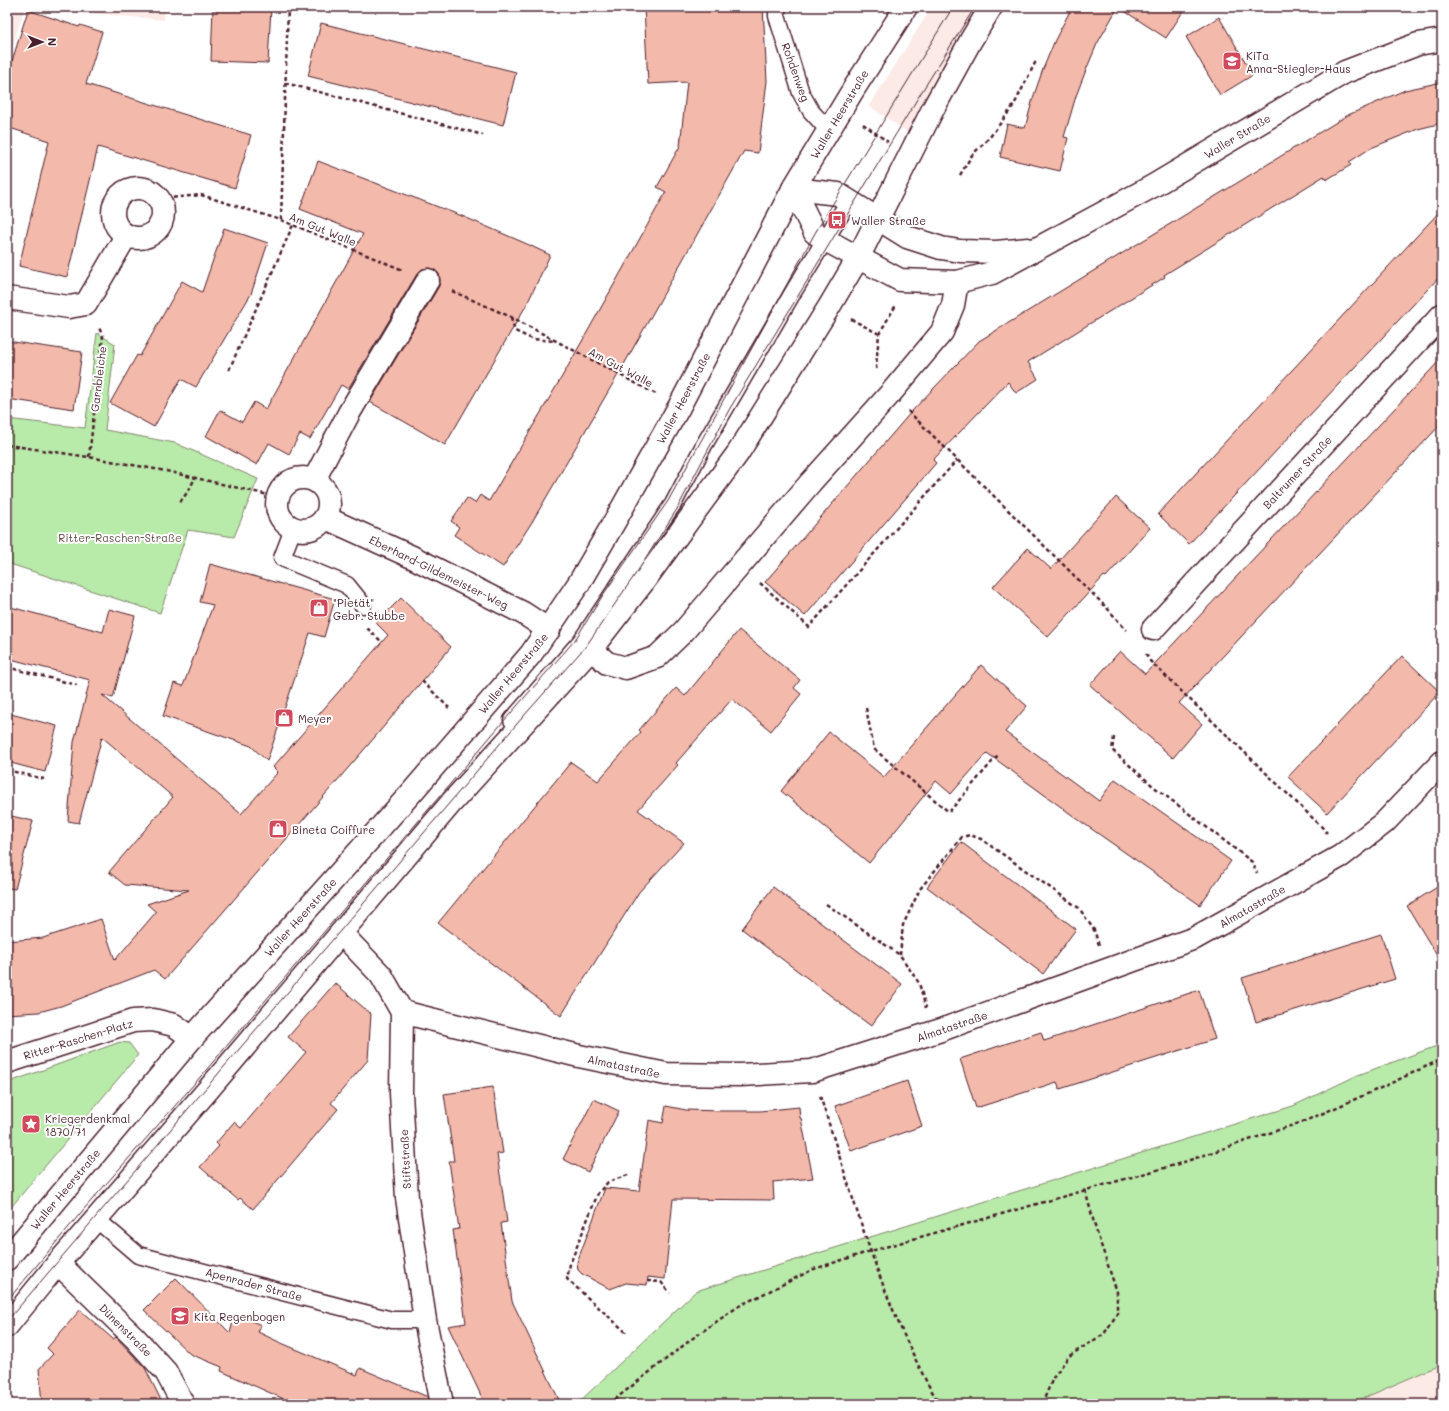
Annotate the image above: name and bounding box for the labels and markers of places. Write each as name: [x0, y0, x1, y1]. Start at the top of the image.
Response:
place label: KiTa Anna-Stiegler-Haus: [1246, 48, 1351, 76]
school or university icon: KiTa Anna-Stiegler-Haus: [1221, 50, 1243, 72]
bus stop icon: Waller Straße: [826, 209, 848, 231]
place label: Waller Straße: [851, 213, 926, 228]
place label: "Pietät" Gebr. Stubbe: [333, 595, 405, 623]
shop icon: "Pietät" Gebr. Stubbe: [308, 597, 330, 619]
shop icon: Meyer: [273, 707, 295, 729]
place label: Meyer: [298, 711, 332, 726]
shop icon: Bineta Coiffure: [267, 818, 289, 840]
place label: Bineta Coiffure: [292, 822, 375, 837]
place label: Kriegerdenkmal 1870/71: [45, 1111, 130, 1139]
place icon: Kriegerdenkmal 1870/71: [20, 1113, 42, 1135]
school or university icon: Kita Regenbogen: [169, 1305, 191, 1327]
place label: Kita Regenbogen: [194, 1309, 285, 1324]

